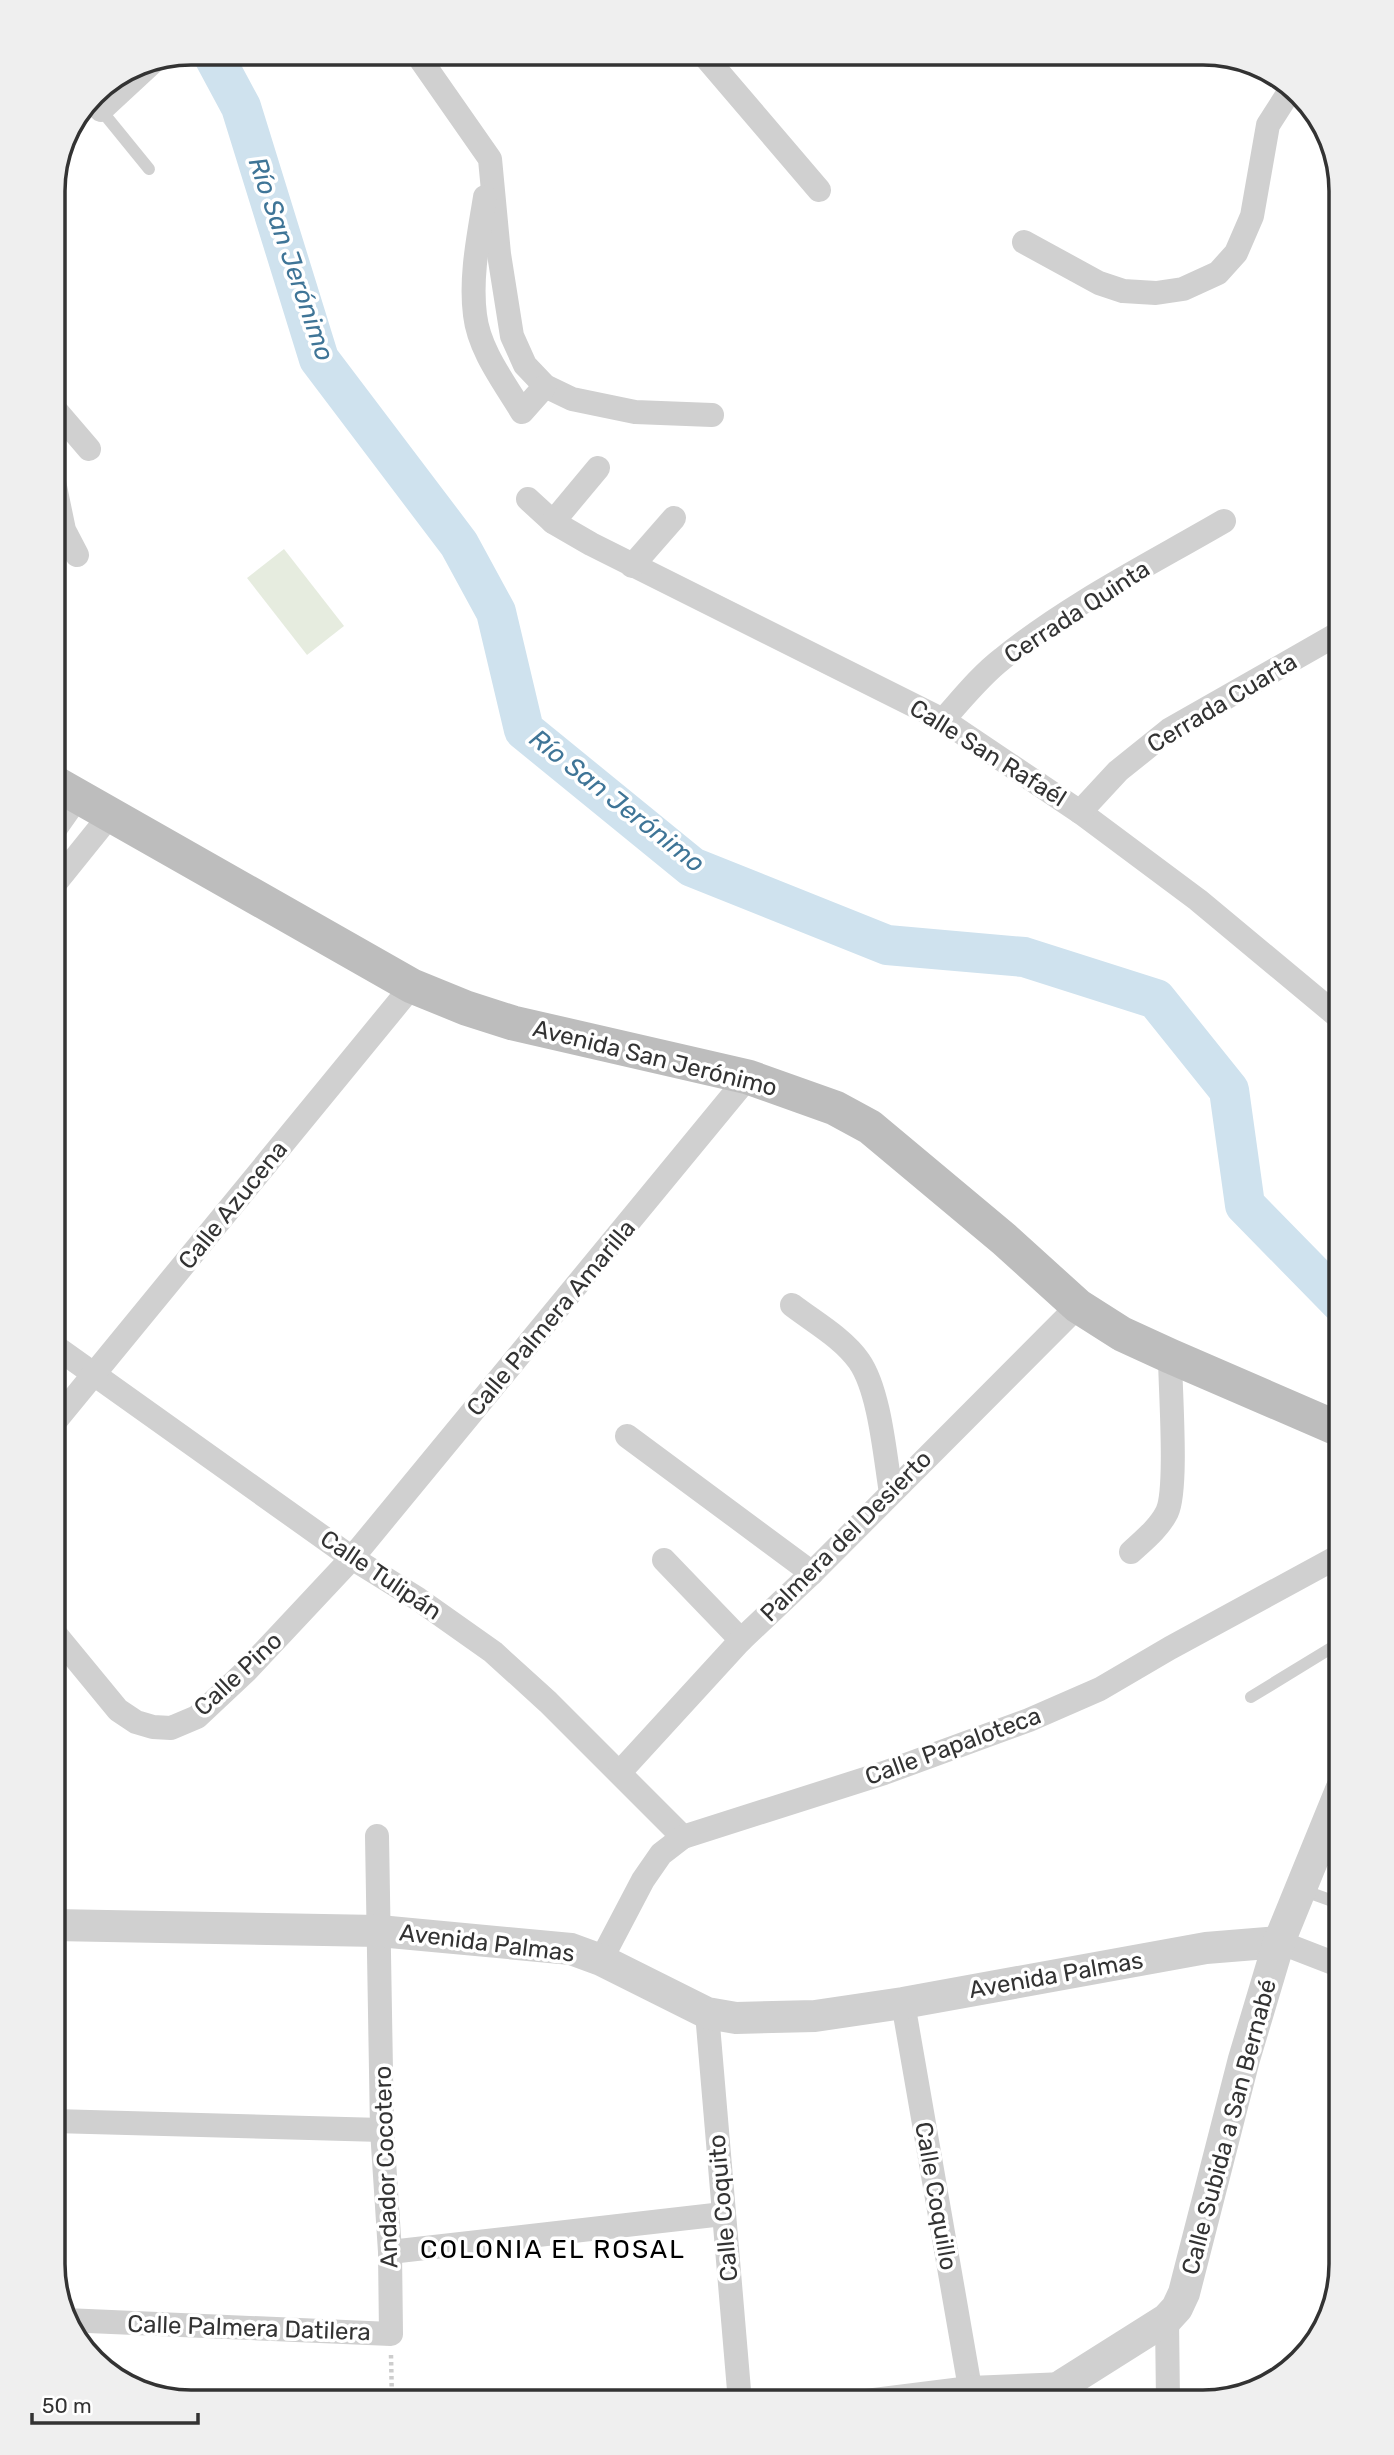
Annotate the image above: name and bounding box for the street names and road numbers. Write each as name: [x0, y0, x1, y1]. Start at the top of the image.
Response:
street label: Cerrada Quinta: [999, 555, 1155, 669]
street label: Cerrada Cuarta: [1142, 647, 1302, 759]
street label: Calle San Rafaél: [905, 694, 1071, 812]
street label: Avenida San Jerónimo: [530, 1014, 780, 1102]
street label: Calle Azucena: [173, 1135, 293, 1275]
street label: Calle Palmera Amarilla: [461, 1214, 641, 1422]
street label: Palmera del Desierto: [755, 1445, 937, 1627]
street label: Calle Tulipán: [315, 1524, 447, 1626]
street label: Calle Pino: [188, 1626, 288, 1722]
street label: Calle Papaloteca: [861, 1701, 1045, 1791]
street label: Avenida Palmas: [398, 1918, 576, 1968]
street label: Avenida Palmas: [967, 1946, 1145, 2004]
street label: Calle Subida a San Bernabé: [1176, 1976, 1282, 2278]
street label: Andador Cocotero: [368, 2065, 404, 2269]
street label: Calle Coquillo: [909, 2120, 963, 2272]
street label: Calle Coquito: [703, 2133, 743, 2283]
street label: Calle Palmera Datilera: [127, 2310, 371, 2346]

